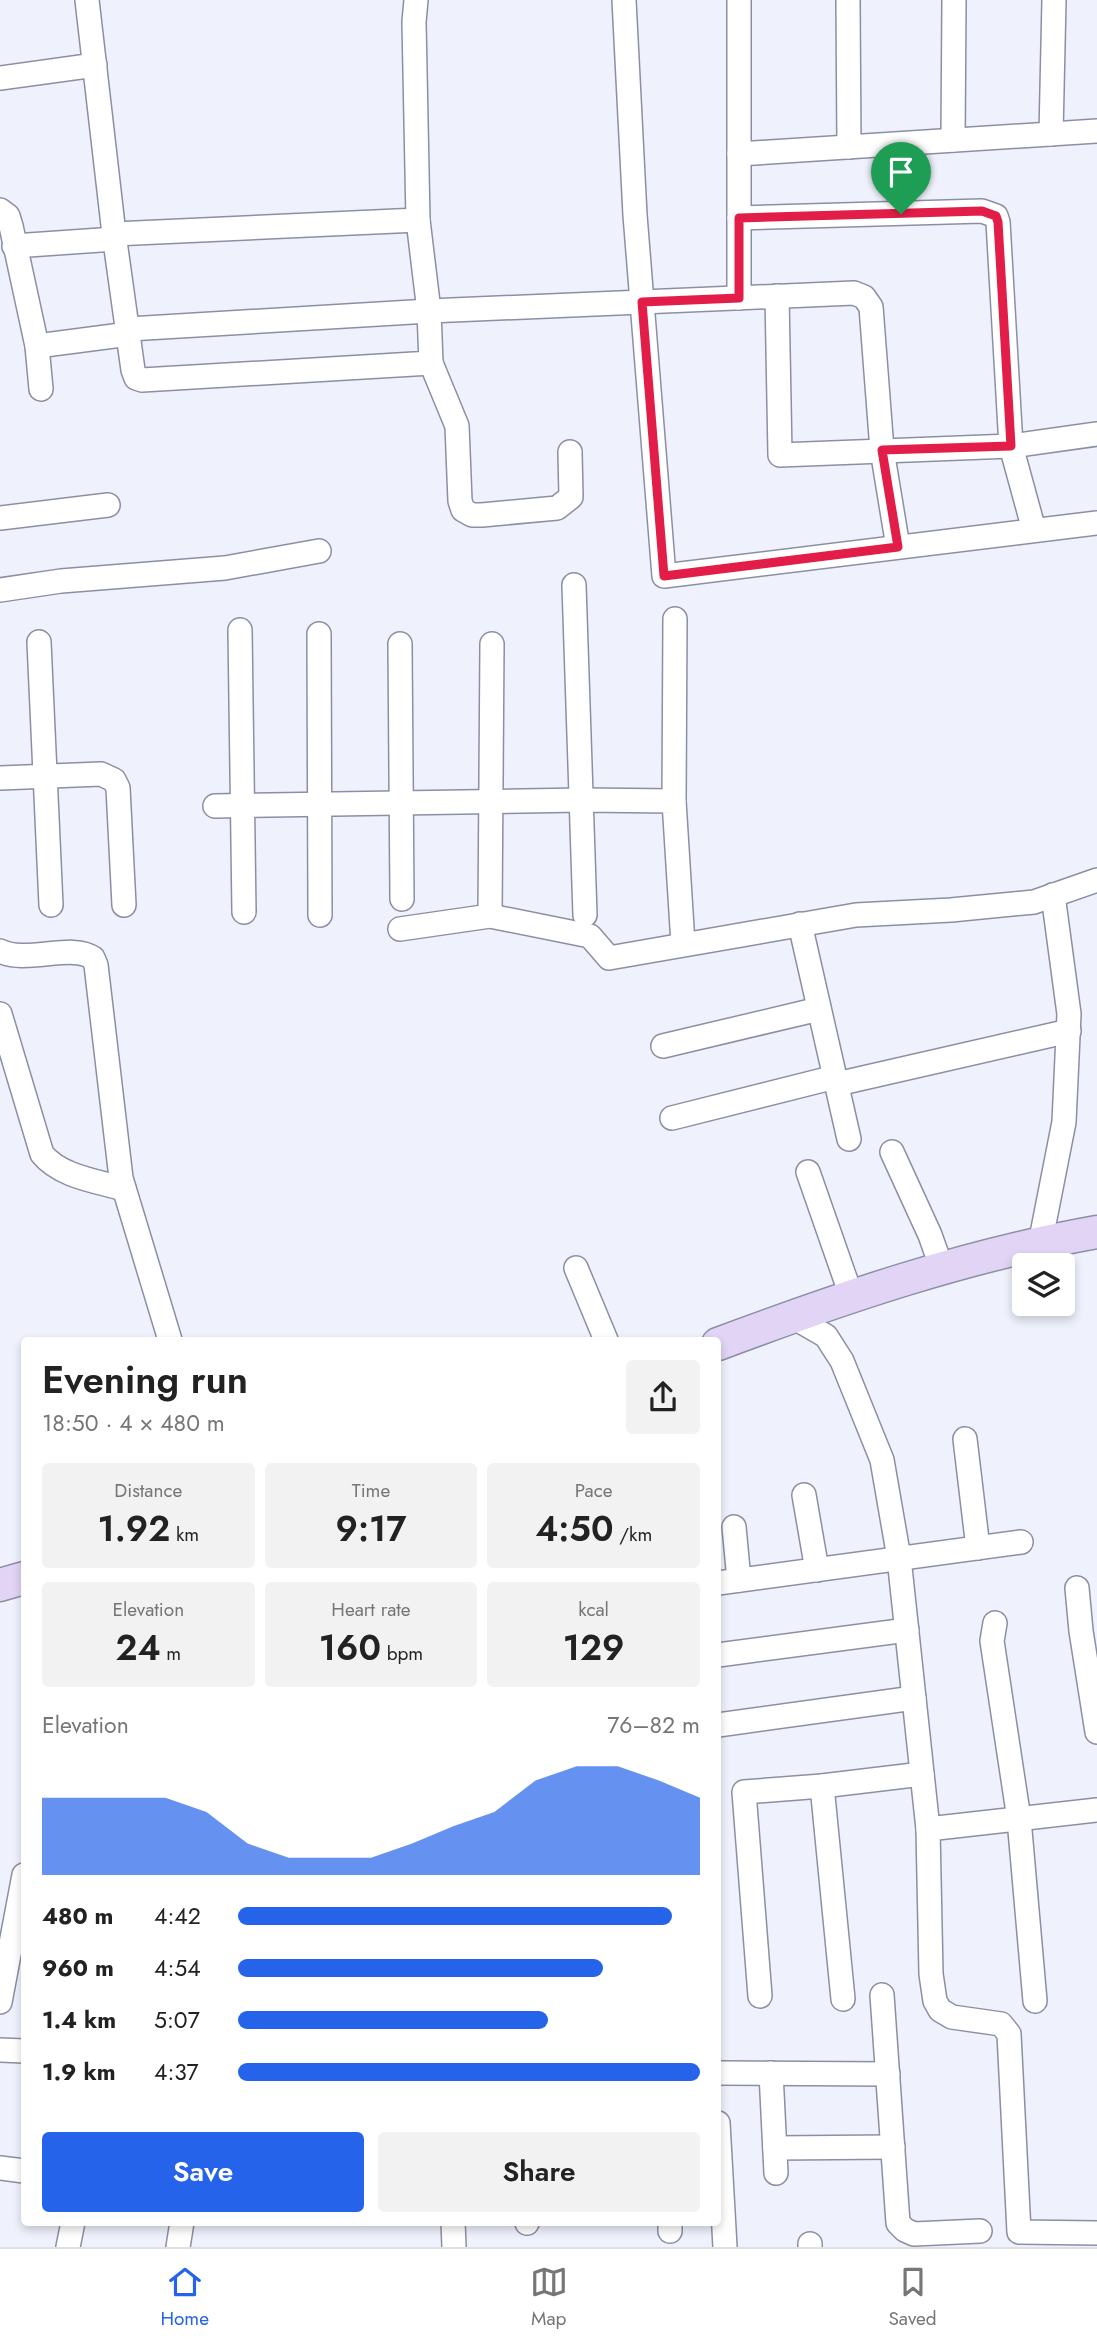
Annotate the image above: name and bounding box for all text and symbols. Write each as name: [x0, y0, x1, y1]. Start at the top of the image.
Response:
pin: [871, 142, 931, 214]
icon: arrive: [882, 153, 920, 191]
map controls: [1012, 1253, 1075, 1316]
button: layers: [1012, 1253, 1075, 1316]
text: Evening run: [42, 1352, 248, 1407]
button: share: [626, 1360, 700, 1434]
text: 18:50 · 4 × 480 m: [42, 1406, 225, 1440]
text: Distance: [114, 1477, 182, 1504]
text: Time: [352, 1477, 390, 1504]
text: Pace: [575, 1477, 613, 1504]
text: 1.92: [98, 1504, 170, 1554]
text: 9:17: [336, 1504, 406, 1554]
text: 4:50: [535, 1504, 614, 1554]
text: km: [170, 1521, 199, 1548]
text: /km: [614, 1521, 652, 1548]
text: Elevation: [112, 1596, 184, 1623]
text: Heart rate: [331, 1596, 411, 1623]
text: kcal: [578, 1596, 609, 1623]
text: 24: [115, 1623, 161, 1673]
text: 160: [319, 1623, 381, 1673]
text: 129: [563, 1623, 624, 1673]
text: m: [161, 1640, 181, 1667]
text: bpm: [381, 1640, 423, 1667]
text: Elevation: [42, 1708, 129, 1742]
text: 76–82 m: [607, 1708, 700, 1742]
text: 480 m: [42, 1899, 113, 1933]
text: 4:42: [154, 1899, 201, 1933]
text: 960 m: [42, 1951, 114, 1985]
text: 4:54: [154, 1951, 201, 1985]
text: 1.4 km: [42, 2003, 116, 2037]
text: 5:07: [154, 2003, 200, 2037]
text: 1.9 km: [42, 2055, 116, 2089]
text: 4:37: [154, 2055, 199, 2089]
button: Save: [42, 2132, 364, 2212]
button: Share: [378, 2132, 700, 2212]
tab: Home: [160, 2263, 209, 2332]
tab: Map: [530, 2263, 568, 2332]
tab: Saved: [888, 2263, 937, 2332]

